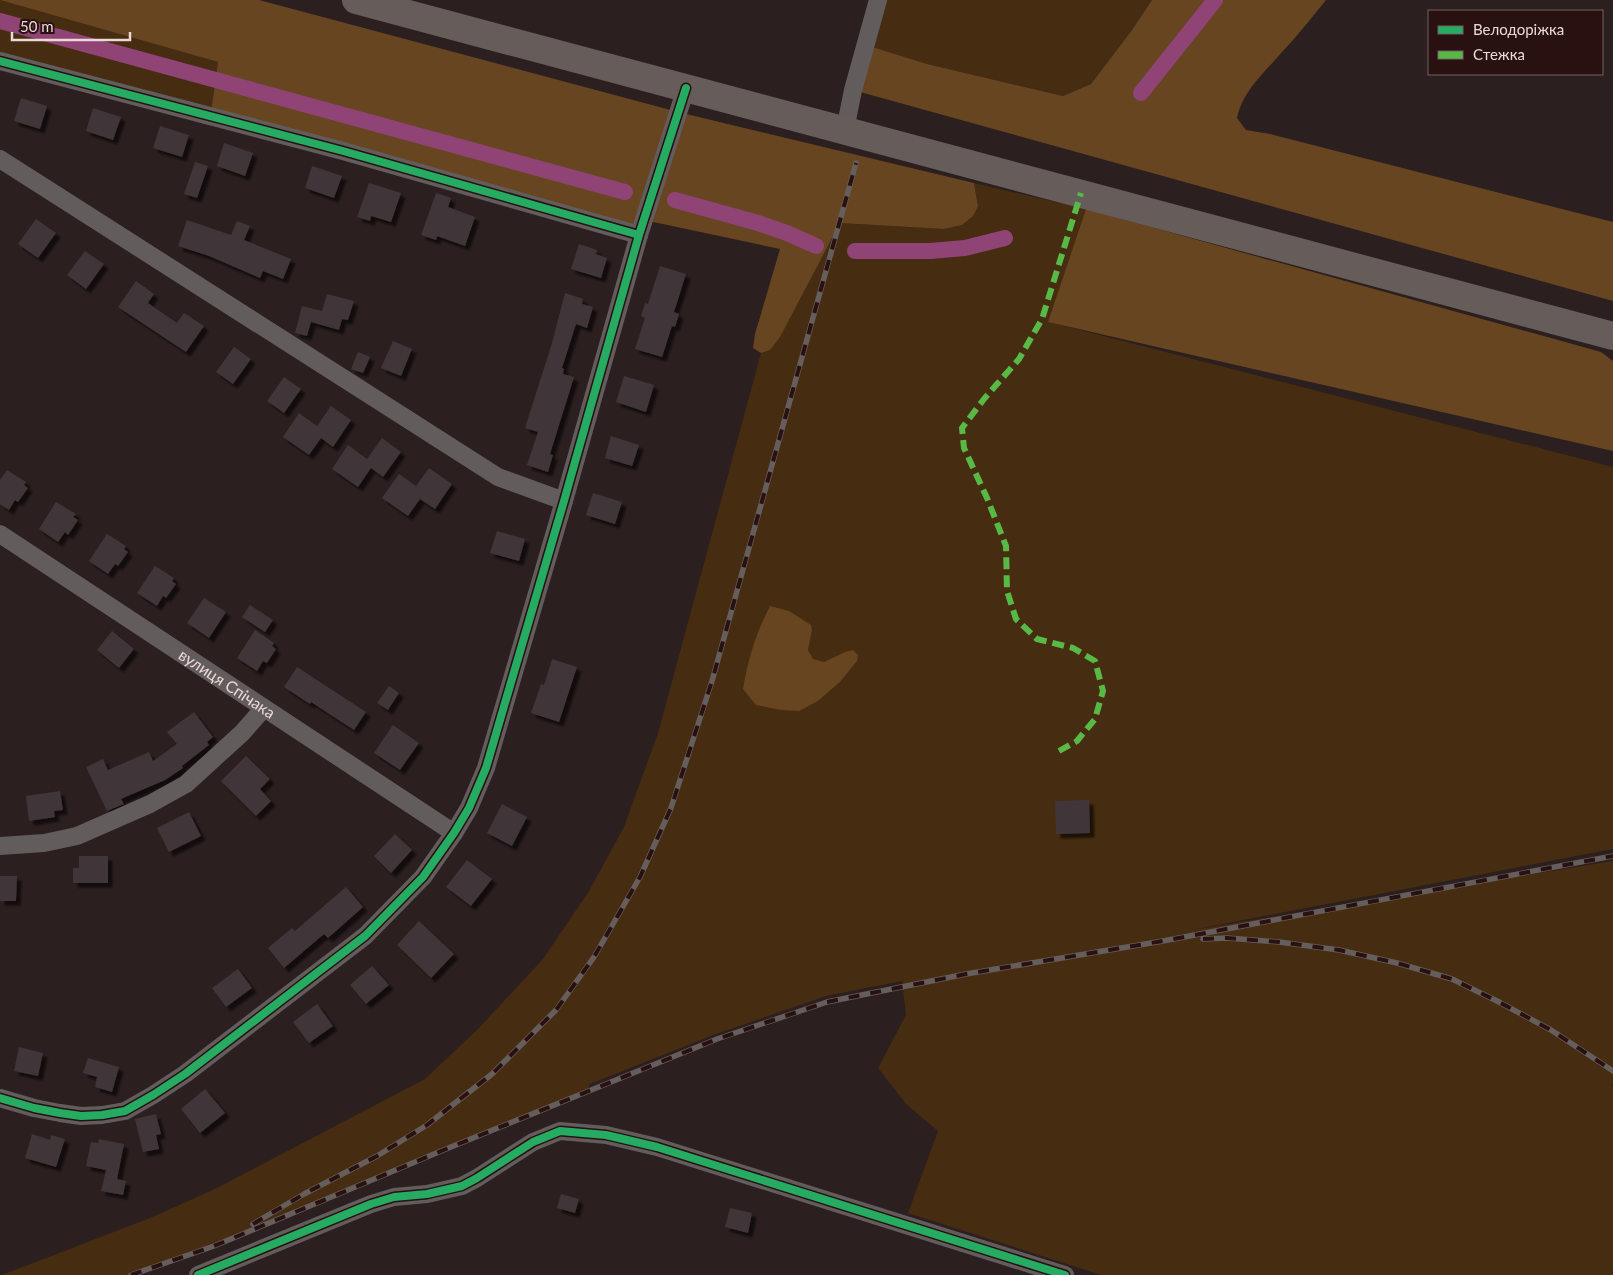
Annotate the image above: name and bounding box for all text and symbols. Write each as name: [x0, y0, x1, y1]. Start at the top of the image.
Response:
scale bar: [12, 10, 130, 42]
legend: [1428, 10, 1603, 75]
text: 50 m: [20, 17, 54, 35]
text: Велодоріжка: [1473, 20, 1564, 38]
text: Стежка: [1473, 45, 1525, 63]
street label: вулиця Спічака: [176, 645, 279, 722]

